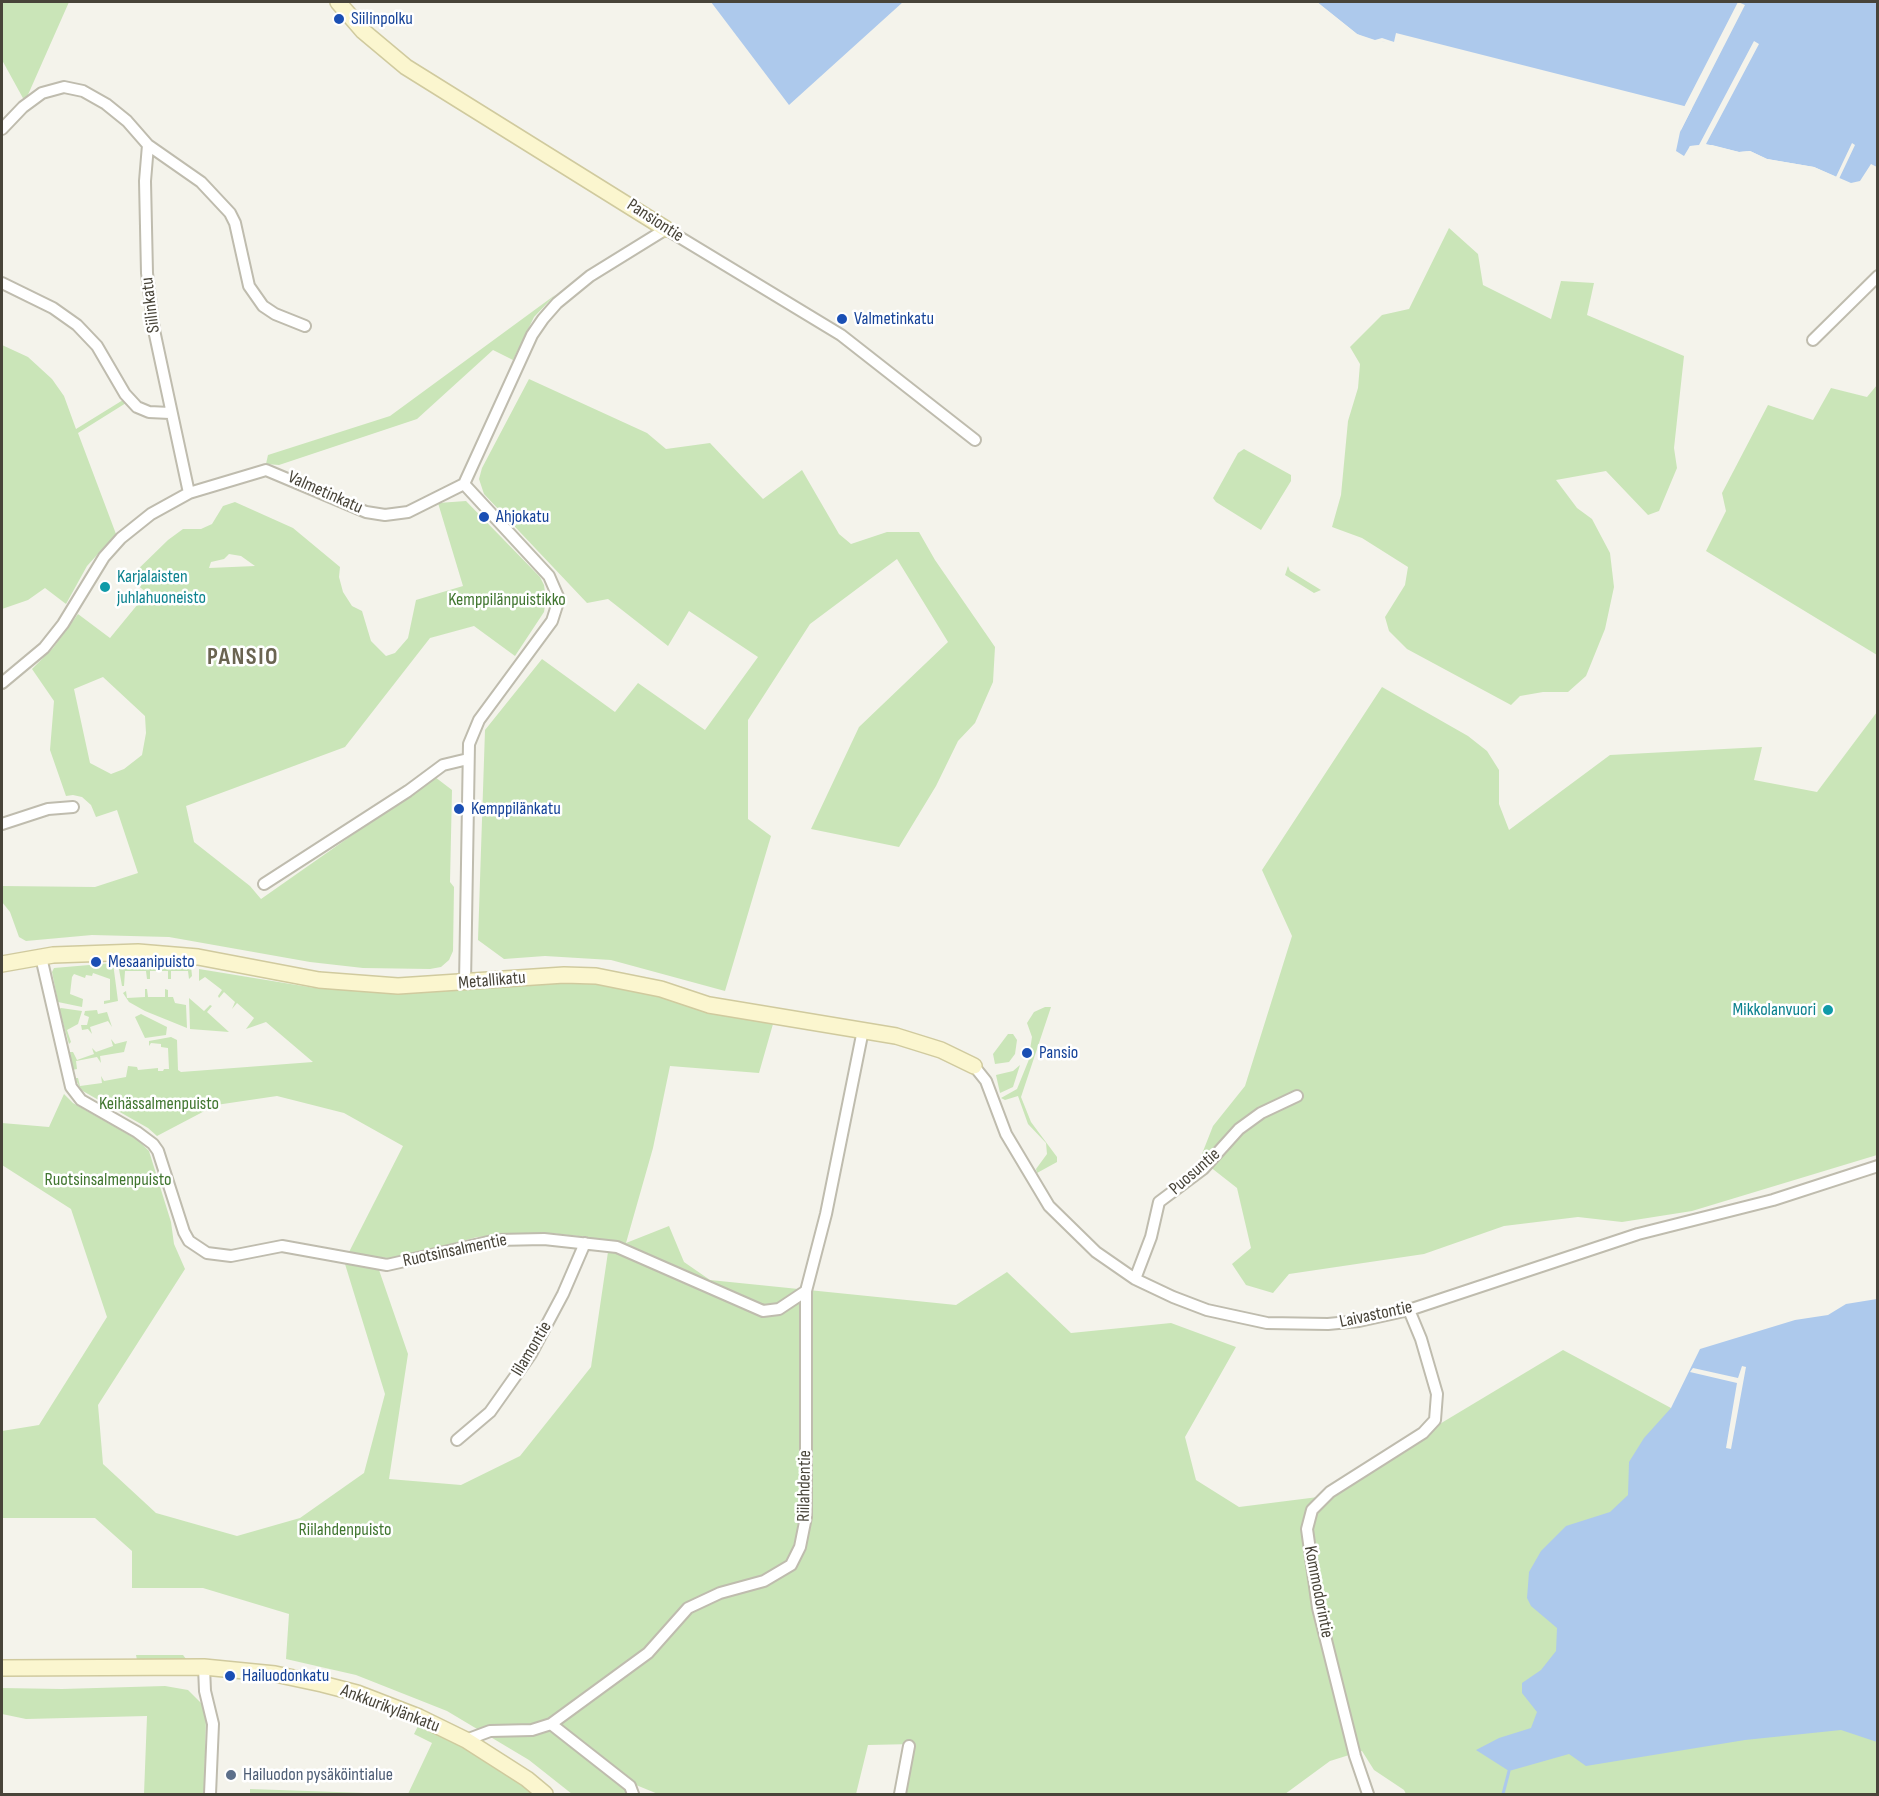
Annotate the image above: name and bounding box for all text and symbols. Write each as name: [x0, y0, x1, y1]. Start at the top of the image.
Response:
place label: Siilinpolku: [351, 8, 413, 30]
marker: Siilinpolku: [332, 12, 346, 26]
street label: Pansiontie: [623, 195, 687, 247]
street label: Siilinkatu: [137, 276, 165, 334]
place label: Valmetinkatu: [854, 308, 934, 330]
marker: Valmetinkatu: [835, 312, 849, 326]
street label: Valmetinkatu: [284, 467, 366, 519]
place label: Ahjokatu: [496, 506, 549, 528]
marker: Ahjokatu: [477, 510, 491, 524]
place label: Karjalaisten juhlahuoneisto: [117, 566, 206, 608]
marker: Karjalaisten juhlahuoneisto: [98, 580, 112, 594]
park label: Kemppilänpuistikko: [448, 589, 566, 611]
district label: PANSIO: [207, 644, 279, 672]
place label: Kemppilänkatu: [471, 798, 561, 820]
marker: Kemppilänkatu: [452, 802, 466, 816]
place label: Mesaanipuisto: [108, 951, 195, 973]
marker: Mesaanipuisto: [89, 955, 103, 969]
street label: Metallikatu: [457, 967, 527, 995]
place label: Mikkolanvuori: [1733, 999, 1816, 1021]
marker: Mikkolanvuori: [1821, 1003, 1835, 1017]
place label: Pansio: [1039, 1042, 1078, 1064]
marker: Pansio: [1020, 1046, 1034, 1060]
park label: Keihässalmenpuisto: [99, 1093, 219, 1115]
street label: Puosuntie: [1165, 1144, 1225, 1200]
park label: Ruotsinsalmenpuisto: [45, 1169, 171, 1191]
street label: Ruotsinsalmentie: [401, 1229, 509, 1273]
street label: Laivastontie: [1338, 1297, 1414, 1333]
street label: Iilamontie: [507, 1318, 557, 1380]
street label: Riilahdentie: [794, 1450, 816, 1522]
park label: Riilahdenpuisto: [298, 1519, 392, 1541]
street label: Kommodorintie: [1298, 1544, 1338, 1640]
place label: Hailuodonkatu: [242, 1665, 329, 1687]
marker: Hailuodonkatu: [223, 1669, 237, 1683]
street label: Ankkurikylänkatu: [338, 1680, 442, 1738]
place label: Hailuodon pysäköintialue: [243, 1764, 393, 1786]
marker: Hailuodon pysäköintialue: [224, 1768, 238, 1782]

